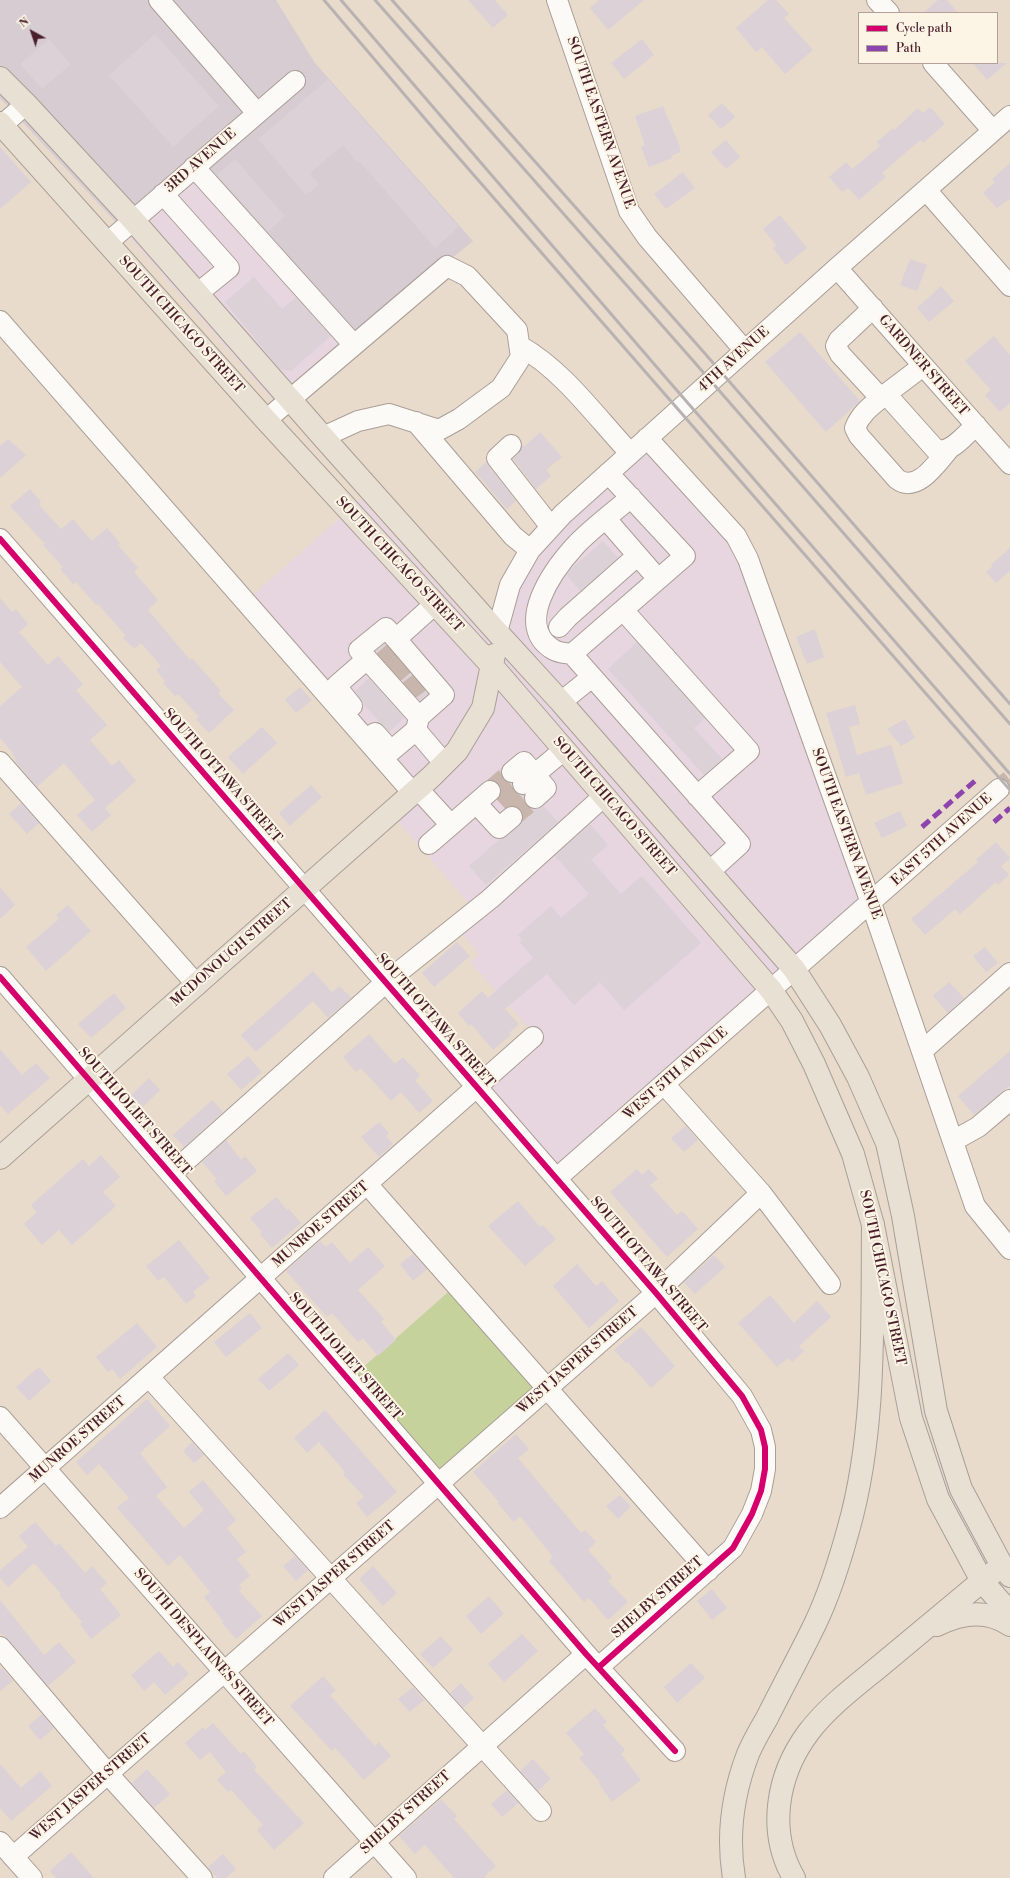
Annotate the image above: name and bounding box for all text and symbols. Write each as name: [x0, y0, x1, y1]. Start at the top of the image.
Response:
north arrow: [12, 12, 52, 52]
legend: [858, 12, 998, 64]
text: N: [16, 15, 32, 31]
text: Cycle path: [896, 21, 952, 36]
street label: SOUTH EASTERN AVENUE: [563, 35, 637, 211]
text: Path: [896, 41, 921, 56]
street label: 3RD AVENUE: [162, 125, 240, 197]
street label: SOUTH CHICAGO STREET: [115, 253, 247, 397]
street label: GARDNER STREET: [874, 312, 972, 420]
street label: 4TH AVENUE: [695, 324, 773, 396]
street label: SOUTH CHICAGO STREET: [332, 494, 466, 636]
street label: SOUTH OTTAWA STREET: [159, 705, 285, 847]
street label: SOUTH CHICAGO STREET: [549, 734, 679, 880]
street label: SOUTH EASTERN AVENUE: [807, 746, 885, 922]
street label: EAST 5TH AVENUE: [888, 790, 996, 890]
street label: MCDONOUGH STREET: [168, 896, 296, 1010]
street label: SOUTH OTTAWA STREET: [372, 950, 498, 1092]
street label: WEST 5TH AVENUE: [620, 1024, 732, 1124]
street label: SOUTH JOLIET STREET: [74, 1045, 194, 1179]
street label: MUNROE STREET: [269, 1178, 373, 1272]
street label: SOUTH CHICAGO STREET: [855, 1189, 909, 1367]
street label: SOUTH OTTAWA STREET: [586, 1194, 710, 1336]
street label: SOUTH JOLIET STREET: [285, 1290, 405, 1424]
street label: WEST JASPER STREET: [514, 1304, 642, 1418]
street label: MUNROE STREET: [26, 1393, 130, 1487]
street label: WEST JASPER STREET: [271, 1518, 399, 1632]
street label: SHELBY STREET: [609, 1554, 707, 1642]
street label: SOUTH DESPLAINES STREET: [130, 1566, 276, 1730]
street label: WEST JASPER STREET: [27, 1731, 155, 1845]
street label: SHELBY STREET: [357, 1768, 455, 1858]

